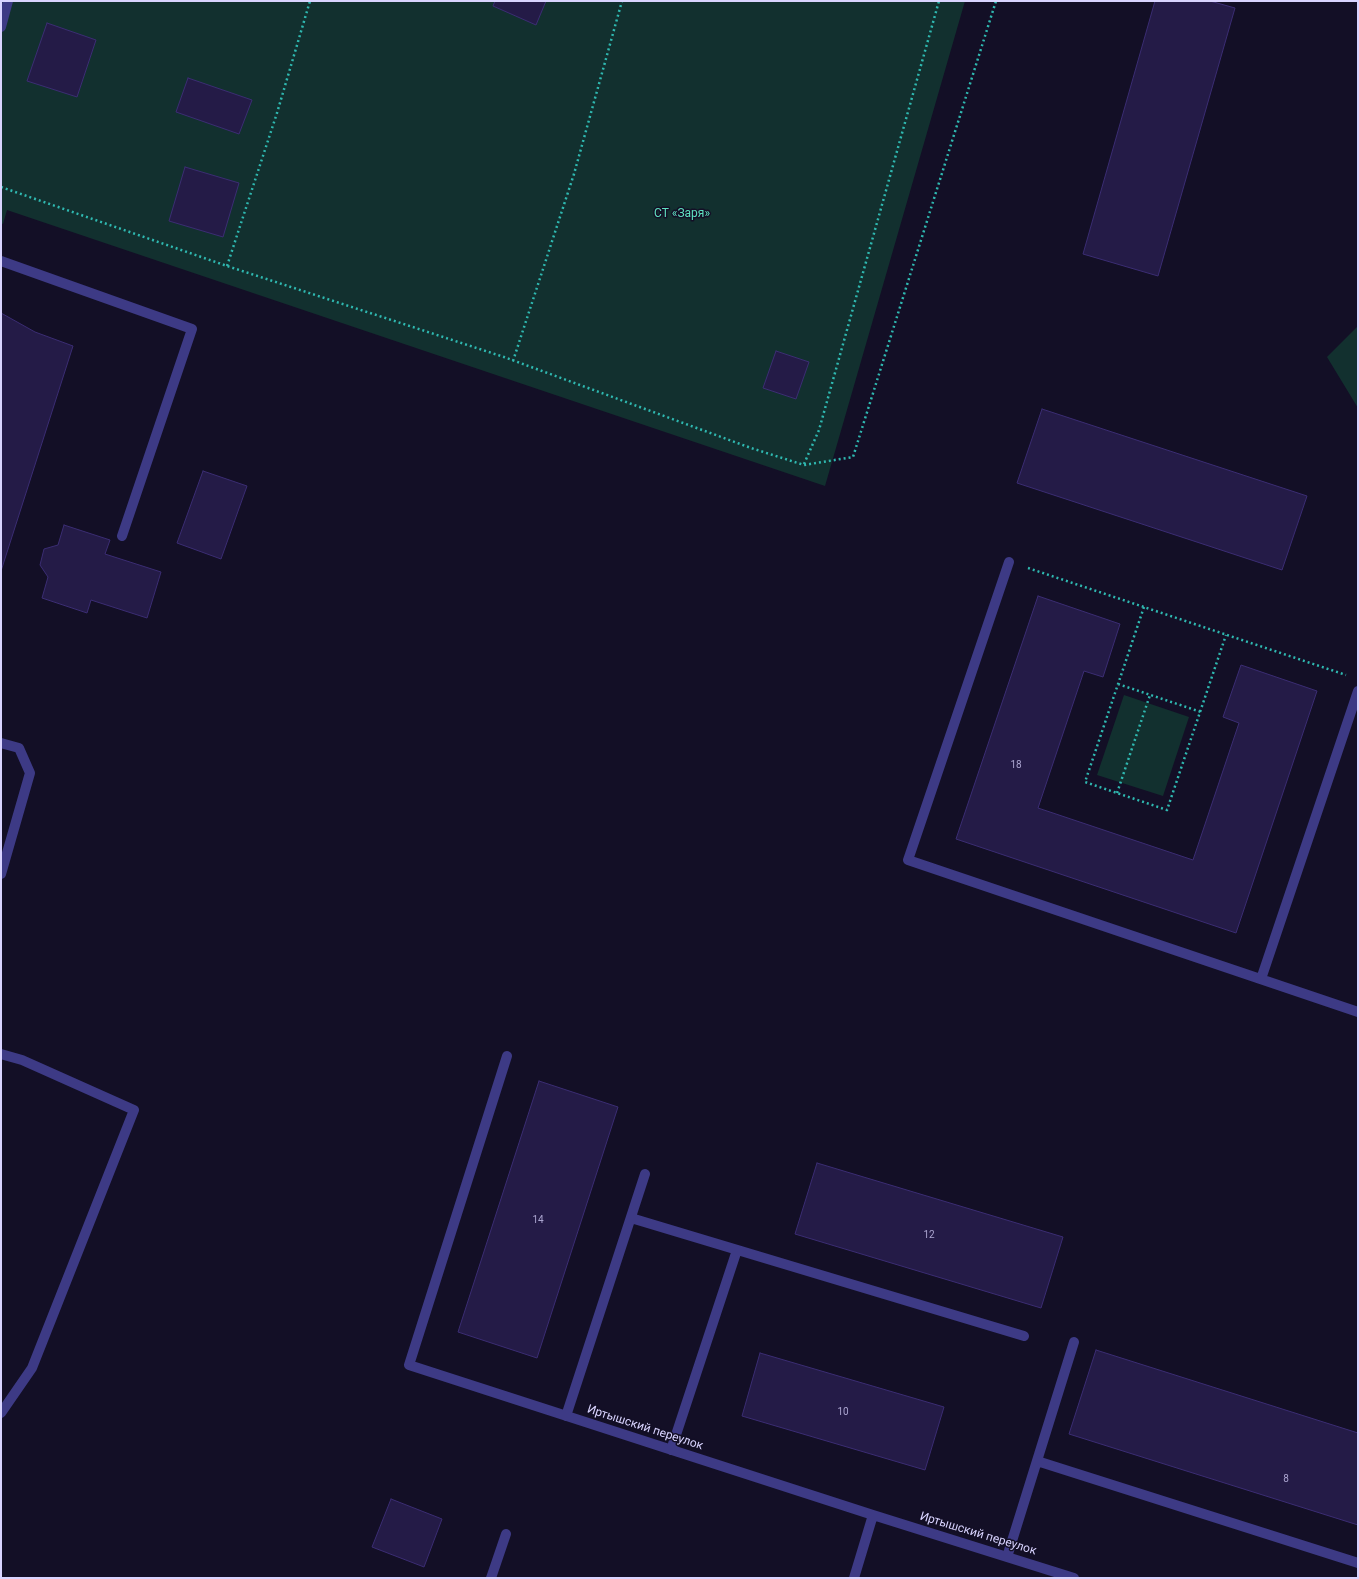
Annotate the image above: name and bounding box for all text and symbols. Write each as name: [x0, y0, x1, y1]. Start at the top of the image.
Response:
park label: СТ «Заря»: [654, 207, 710, 221]
house number: 18: [1010, 759, 1022, 771]
house number: 14: [532, 1214, 544, 1226]
house number: 12: [923, 1229, 935, 1241]
street label: Иртышский переулок: [585, 1402, 705, 1454]
house number: 10: [837, 1406, 849, 1418]
house number: 8: [1283, 1473, 1289, 1485]
street label: Иртышский переулок: [918, 1509, 1038, 1559]

